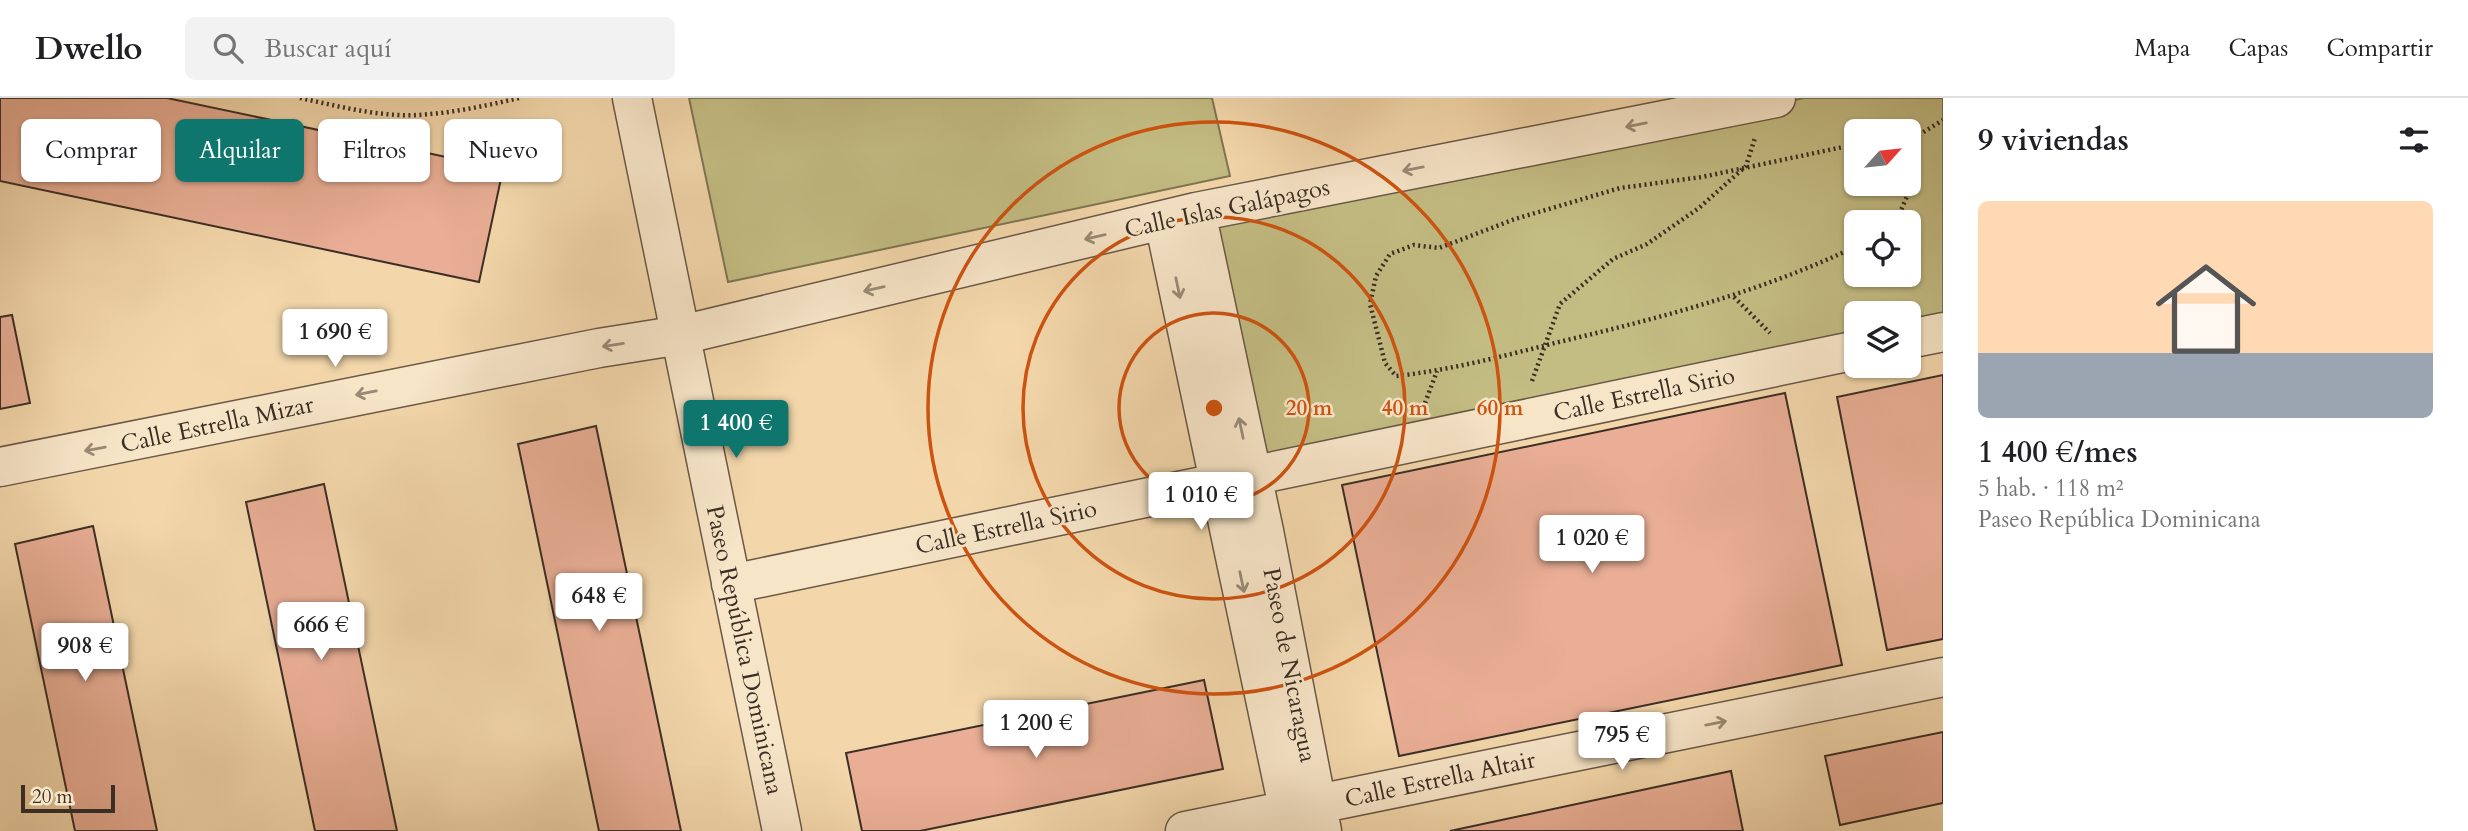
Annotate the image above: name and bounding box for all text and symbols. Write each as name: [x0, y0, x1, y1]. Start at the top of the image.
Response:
search box: [185, 17, 675, 80]
text: Dwello: [35, 26, 143, 71]
icon: search: [209, 29, 247, 67]
text: Buscar aquí: [265, 31, 392, 66]
text: Mapa: [2134, 32, 2190, 65]
text: Capas: [2228, 32, 2288, 65]
text: Compartir: [2326, 32, 2433, 65]
chip: Comprar: [21, 119, 161, 182]
chip: Alquilar: [175, 119, 304, 182]
chip: Filtros: [318, 119, 430, 182]
chip: Nuevo: [444, 119, 562, 182]
one-way arrow: [1625, 119, 1648, 133]
north arrow: [1844, 119, 1922, 196]
map controls: [1844, 119, 1921, 378]
text: 9 viviendas: [1978, 120, 2129, 161]
icon: filters: [2395, 121, 2433, 159]
one-way arrow: [1402, 163, 1425, 177]
street label: Calle Islas Galápagos: [1122, 171, 1333, 246]
button: locate: [1844, 210, 1921, 287]
one-way arrow: [1084, 231, 1107, 245]
icon: home: [2143, 246, 2269, 372]
one-way arrow: [1172, 276, 1186, 299]
one-way arrow: [863, 283, 886, 297]
button: layers: [1844, 301, 1921, 378]
pin: 1 690 €: [270, 310, 400, 369]
text: 1 690 €: [298, 316, 372, 347]
one-way arrow: [603, 339, 625, 352]
street label: Calle Estrella Sirio: [1550, 359, 1738, 430]
one-way arrow: [355, 387, 378, 401]
street label: Calle Estrella Mizar: [118, 388, 317, 461]
text: 20 m: [1286, 394, 1333, 423]
text: 40 m: [1382, 394, 1429, 423]
text: 60 m: [1477, 394, 1524, 423]
centre of rings: [1202, 396, 1226, 420]
pin: 1 400 €: [671, 400, 801, 460]
text: 1 400 €: [699, 407, 773, 438]
one-way arrow: [1233, 417, 1247, 440]
text: 1 400 €/mes: [1978, 432, 2138, 473]
one-way arrow: [84, 443, 107, 456]
pin: 1 010 €: [1136, 472, 1266, 532]
text: 5 hab. · 118 m²: [1978, 473, 2124, 504]
text: 1 010 €: [1164, 479, 1238, 510]
street label: Calle Estrella Sirio: [912, 492, 1100, 563]
street label: Paseo República Dominicana: [698, 502, 791, 798]
text: Paseo República Dominicana: [1978, 504, 2261, 535]
pin: 1 020 €: [1527, 516, 1657, 575]
text: 1 020 €: [1555, 522, 1629, 553]
street label: Paseo de Nicaragua: [1254, 565, 1325, 766]
one-way arrow: [1235, 570, 1249, 593]
pin: 648 €: [550, 574, 648, 633]
text: 648 €: [571, 580, 627, 611]
pin: 666 €: [272, 602, 370, 662]
text: 666 €: [293, 609, 349, 640]
pin: 908 €: [36, 624, 134, 683]
text: 908 €: [57, 630, 113, 661]
pin: 1 200 €: [971, 700, 1101, 760]
text: 1 200 €: [999, 707, 1073, 738]
pin: 795 €: [1573, 712, 1671, 772]
one-way arrow: [1704, 716, 1727, 729]
text: 795 €: [1594, 719, 1650, 750]
street label: Calle Estrella Altair: [1342, 743, 1539, 816]
scale bar: [21, 782, 116, 814]
text: 20 m: [32, 784, 73, 810]

